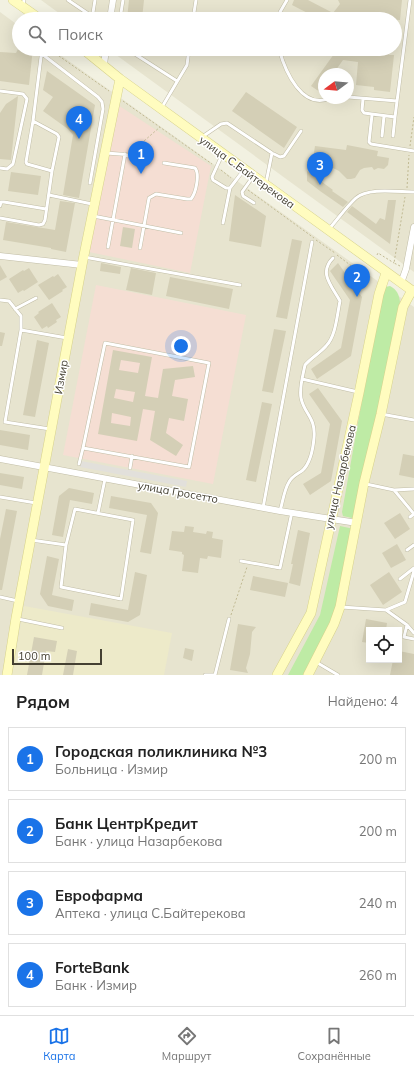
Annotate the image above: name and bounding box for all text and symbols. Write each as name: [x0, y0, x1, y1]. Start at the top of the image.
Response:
search box: [12, 12, 402, 56]
icon: search: [26, 23, 48, 45]
text: Поиск: [58, 25, 103, 44]
north arrow: [318, 68, 354, 104]
pin: 4: [66, 106, 92, 139]
street label: улица С.Байтерекова: [196, 133, 298, 211]
pin: 1: [128, 141, 154, 174]
pin: 3: [307, 152, 333, 185]
pin: 2: [344, 264, 370, 297]
your location: [171, 336, 191, 356]
street label: Измир: [51, 359, 71, 395]
street label: улица Назарбекова: [321, 423, 359, 531]
street label: улица Гросетто: [137, 478, 219, 506]
map controls: [366, 627, 402, 663]
button: locate: [366, 627, 402, 663]
scale bar: [12, 647, 102, 666]
text: 100 m: [18, 649, 50, 663]
text: Рядом: [16, 691, 70, 712]
text: Найдено: 4: [328, 693, 398, 709]
text: Городская поликлиника №3: [55, 742, 267, 761]
text: 1: [26, 751, 34, 767]
text: 200 m: [359, 751, 397, 767]
text: Больница · Измир: [55, 761, 168, 777]
text: Банк ЦентрКредит: [55, 814, 198, 833]
text: 2: [26, 823, 34, 839]
text: 200 m: [359, 823, 397, 839]
text: Банк · улица Назарбекова: [55, 833, 222, 849]
text: Еврофарма: [55, 886, 143, 905]
text: 3: [26, 895, 34, 911]
text: 240 m: [359, 895, 397, 911]
text: Аптека · улица С.Байтерекова: [55, 905, 246, 921]
text: ForteBank: [55, 958, 129, 977]
text: 4: [26, 967, 34, 983]
text: 260 m: [359, 967, 397, 983]
text: Банк · Измир: [55, 977, 137, 993]
tab: Карта: [43, 1025, 76, 1063]
tab: Маршрут: [162, 1025, 211, 1063]
tab: Сохранённые: [298, 1025, 371, 1063]

